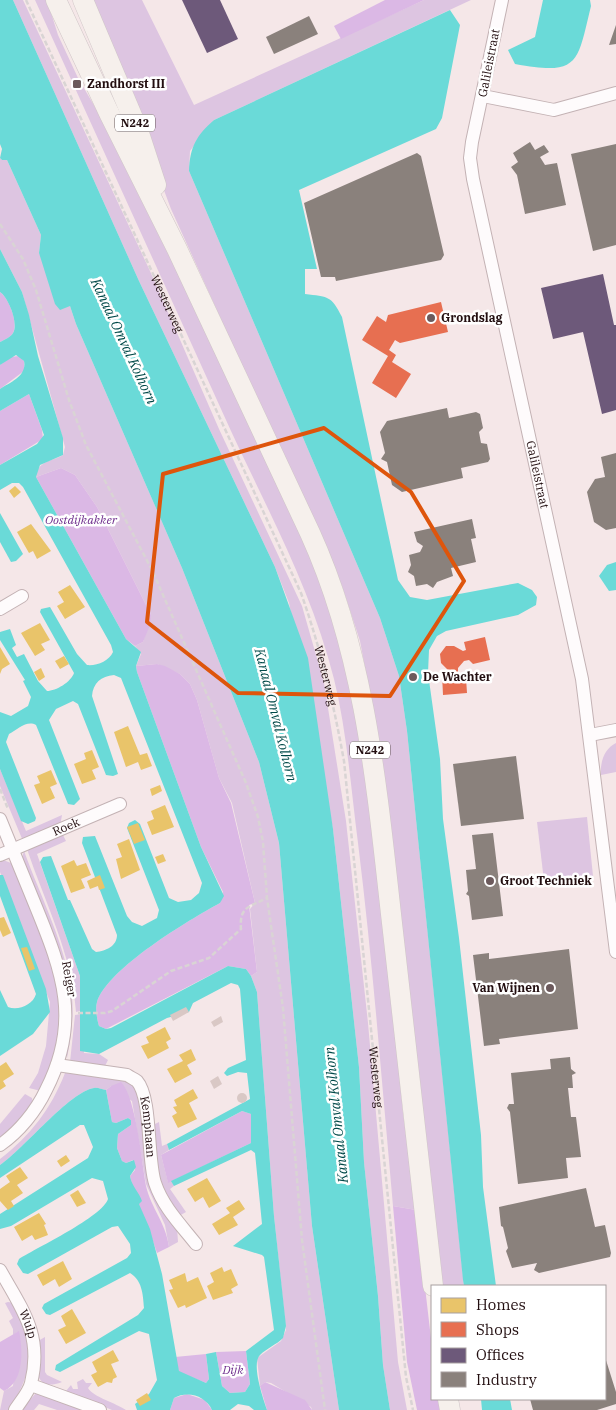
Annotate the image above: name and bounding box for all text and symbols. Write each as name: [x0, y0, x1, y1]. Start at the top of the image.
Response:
street label: Galileistraat: [475, 28, 502, 98]
place label: Zandhorst III: [87, 76, 166, 91]
marker: Zandhorst III: [71, 78, 83, 90]
road number: N242: [115, 115, 155, 132]
street label: Westerweg: [148, 272, 187, 335]
water label: Kanaal Omval Kolhorn: [87, 274, 161, 407]
place label: Grondslag: [441, 310, 503, 325]
marker: Grondslag: [425, 312, 437, 324]
street label: Galileistraat: [523, 439, 553, 510]
park label: Oostdijkakker: [45, 512, 118, 527]
street label: Westerweg: [311, 644, 341, 708]
water label: Kanaal Omval Kolhorn: [250, 645, 301, 784]
place label: De Wachter: [423, 669, 492, 684]
marker: De Wachter: [407, 671, 419, 683]
road number: N242: [350, 742, 390, 758]
street label: Roek: [50, 814, 82, 839]
place label: Groot Techniek: [500, 873, 592, 888]
marker: Groot Techniek: [484, 875, 496, 887]
street label: Reiger: [59, 960, 80, 999]
place label: Van Wijnen: [472, 980, 540, 995]
marker: Van Wijnen: [544, 982, 556, 994]
water label: Kanaal Omval Kolhorn: [320, 1046, 352, 1185]
street label: Westerweg: [366, 1046, 387, 1109]
street label: Kemphaan: [137, 1094, 159, 1158]
legend: [431, 1285, 606, 1400]
text: Homes: [476, 1295, 526, 1314]
street label: Wulp: [16, 1307, 40, 1340]
text: Shops: [476, 1320, 519, 1339]
text: Offices: [476, 1345, 524, 1364]
park label: Dijk: [221, 1362, 244, 1377]
text: Industry: [476, 1370, 537, 1389]

